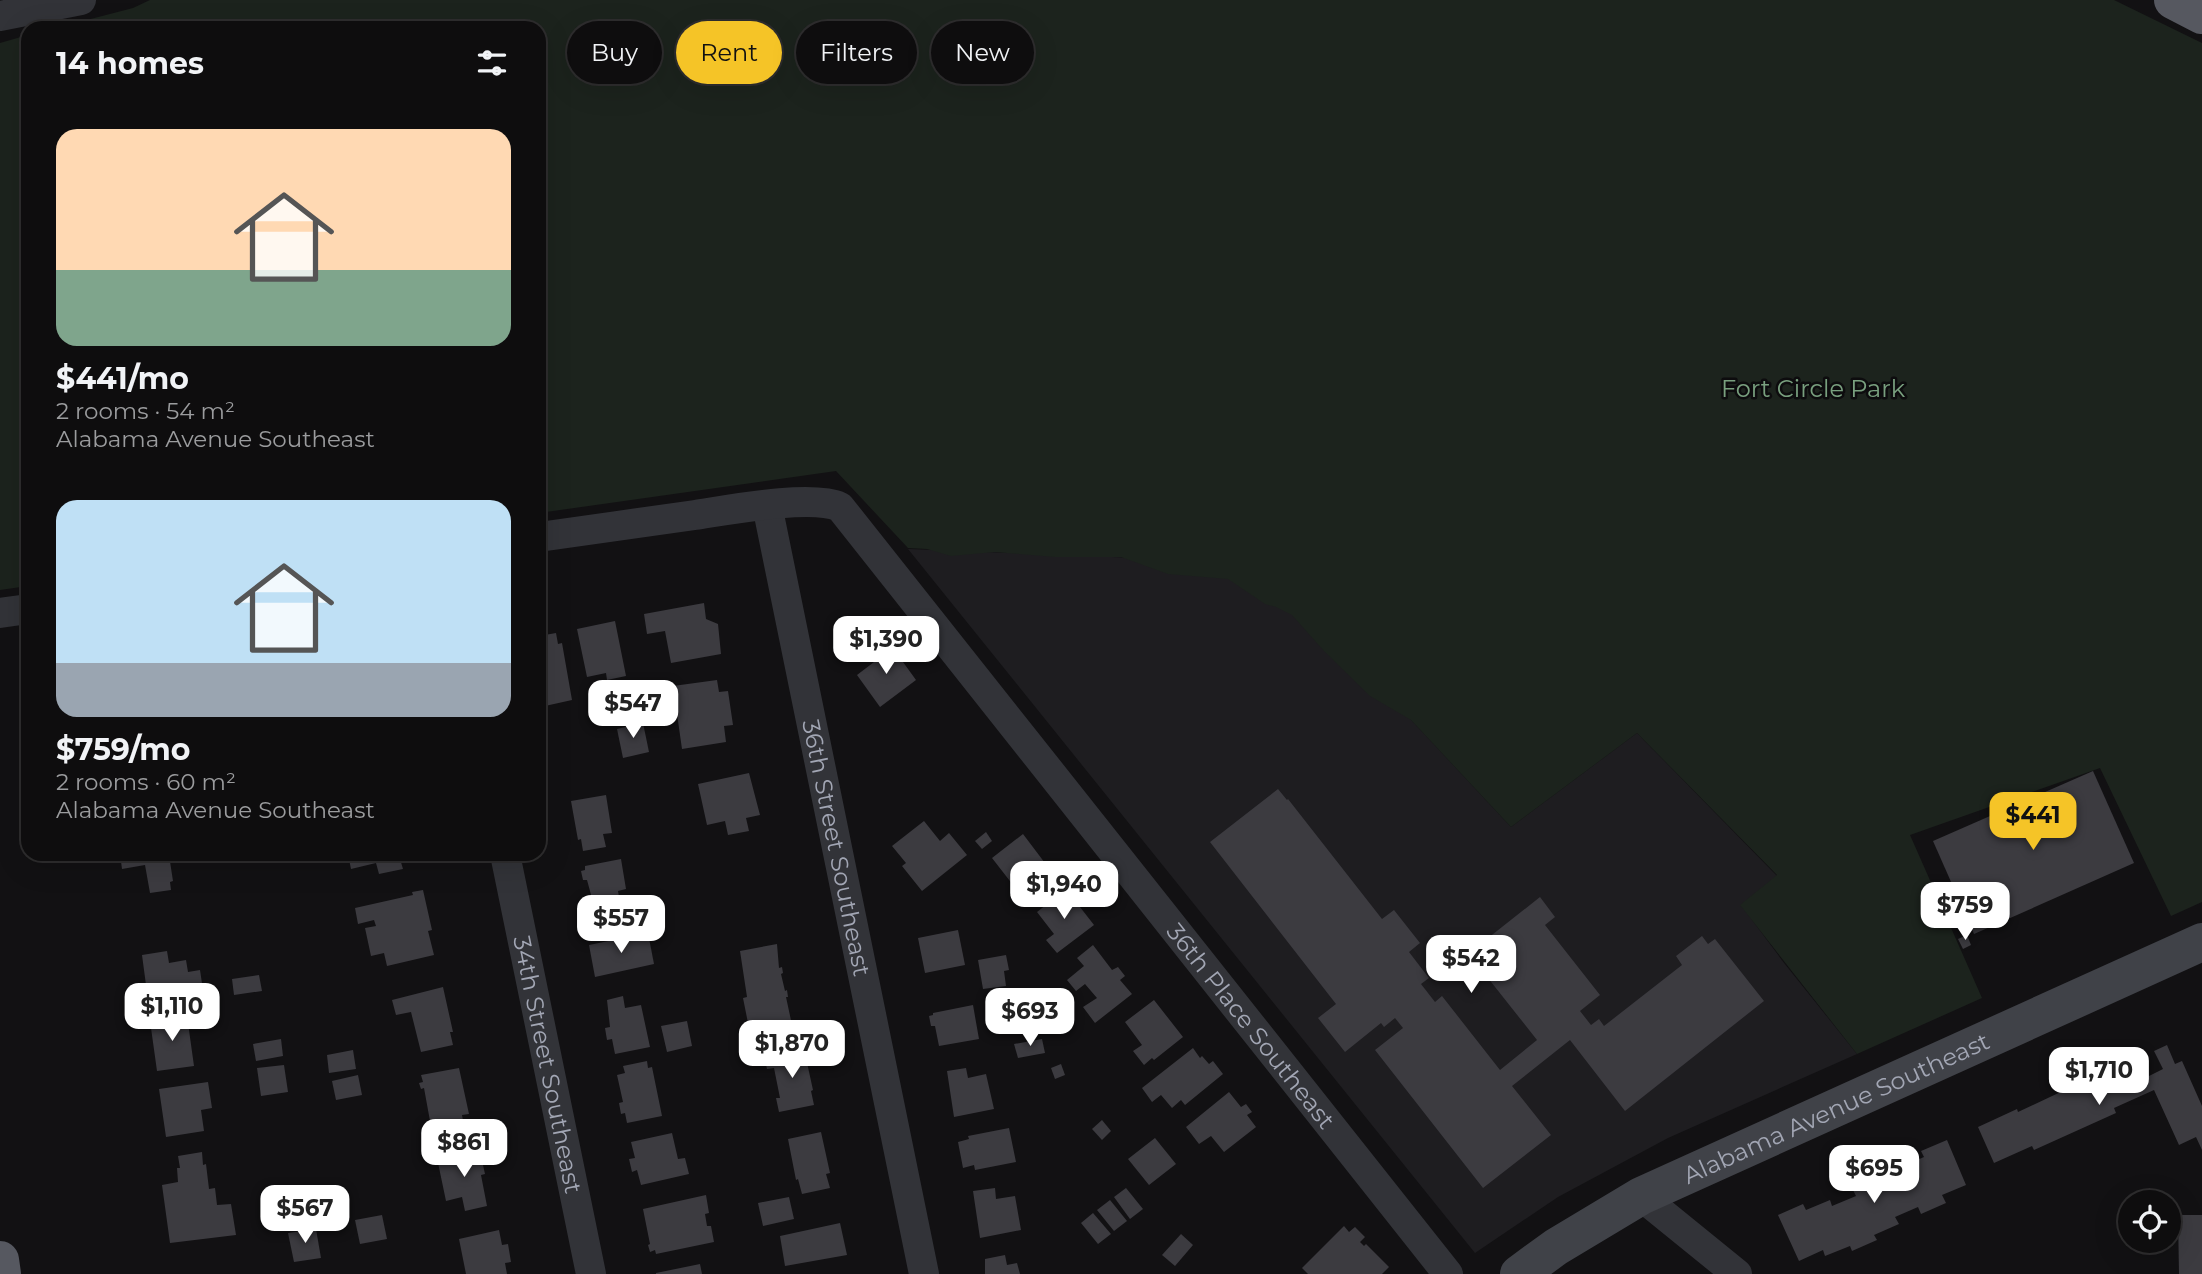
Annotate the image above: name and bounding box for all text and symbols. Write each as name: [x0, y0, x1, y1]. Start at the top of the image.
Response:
chip: Buy: [567, 21, 662, 84]
chip: Rent: [676, 21, 782, 84]
chip: Filters: [796, 21, 917, 84]
chip: New: [931, 21, 1034, 84]
icon: filters: [473, 44, 511, 82]
text: 14 homes: [56, 45, 204, 82]
icon: home: [221, 174, 347, 300]
text: $441/mo: [56, 360, 189, 397]
park label: Fort Circle Park: [1721, 374, 1906, 403]
text: 2 rooms · 54 m²: [56, 397, 235, 425]
text: Alabama Avenue Southeast: [56, 425, 375, 453]
icon: home: [221, 545, 347, 671]
pin: $1,390: [829, 616, 943, 676]
text: $1,390: [849, 625, 923, 653]
pin: $547: [592, 680, 674, 740]
text: $547: [604, 689, 662, 717]
street label: 36th Street Southeast: [797, 717, 877, 979]
text: $759/mo: [56, 731, 190, 768]
text: 2 rooms · 60 m²: [56, 768, 236, 796]
pin: $441: [1992, 792, 2074, 852]
text: Alabama Avenue Southeast: [56, 796, 375, 824]
text: $441: [2005, 801, 2061, 829]
pin: $1,940: [1007, 862, 1121, 921]
text: $1,940: [1026, 870, 1102, 898]
pin: $759: [1924, 883, 2006, 942]
text: $759: [1937, 891, 1993, 919]
pin: $557: [580, 895, 662, 955]
text: $557: [593, 904, 649, 932]
street label: 36th Place Southeast: [1161, 917, 1342, 1135]
street label: 34th Street Southeast: [508, 933, 589, 1196]
pin: $542: [1430, 936, 1512, 995]
text: $542: [1442, 944, 1500, 972]
pin: $1,110: [115, 984, 229, 1043]
pin: $693: [989, 988, 1071, 1048]
text: $1,110: [141, 992, 203, 1020]
text: $693: [1001, 997, 1059, 1025]
pin: $1,870: [735, 1020, 849, 1080]
street label: Alabama Avenue Southeast: [1678, 1026, 1994, 1190]
text: $1,870: [755, 1029, 829, 1057]
pin: $1,710: [2042, 1048, 2156, 1107]
text: $1,710: [2065, 1056, 2133, 1084]
pin: $861: [423, 1120, 505, 1179]
text: $861: [437, 1128, 491, 1156]
pin: $695: [1833, 1146, 1915, 1205]
text: $695: [1845, 1154, 1903, 1182]
pin: $567: [264, 1186, 346, 1245]
map controls: [2118, 1190, 2181, 1253]
button: locate: [2118, 1190, 2181, 1253]
text: $567: [276, 1194, 334, 1222]

